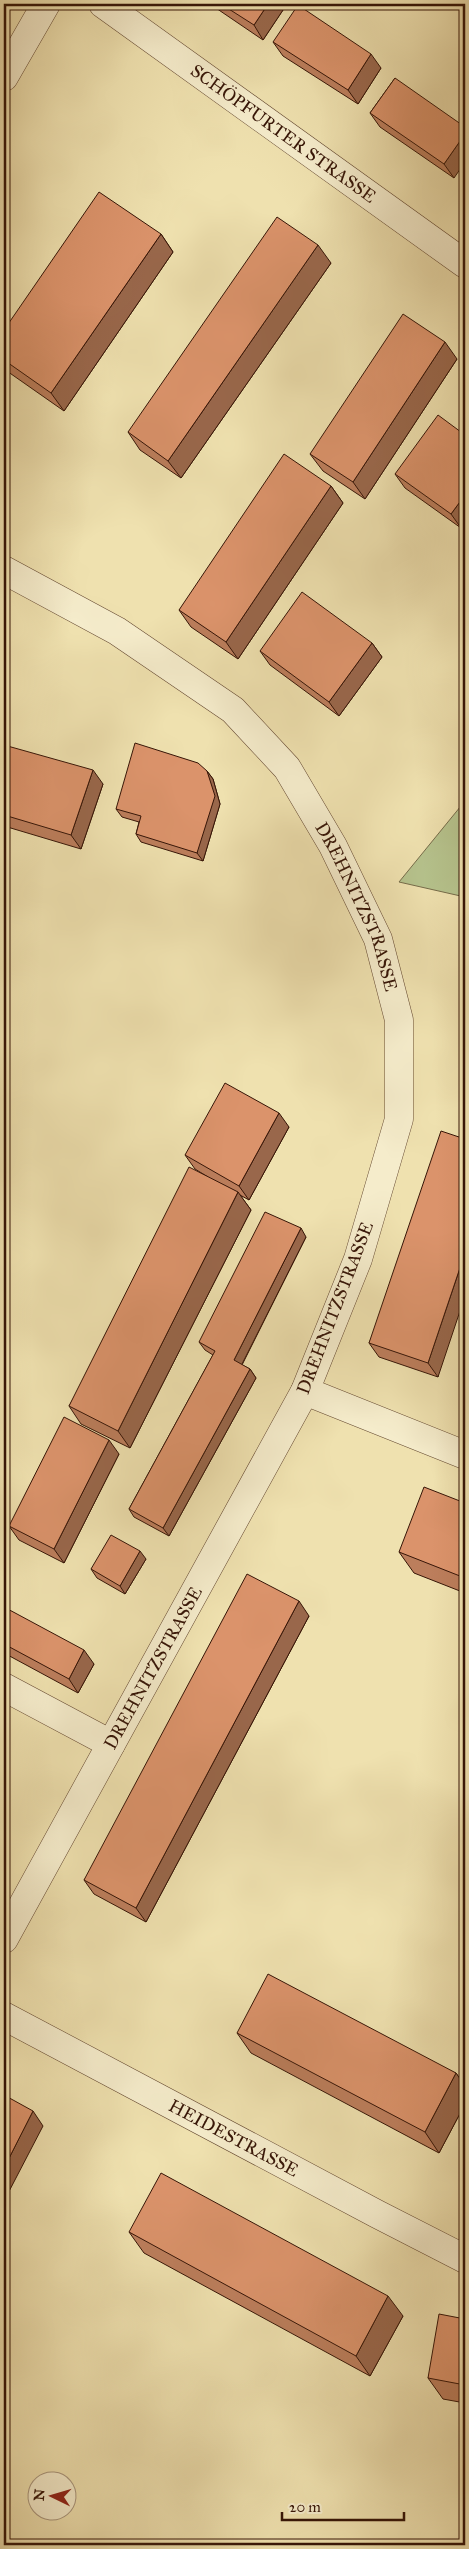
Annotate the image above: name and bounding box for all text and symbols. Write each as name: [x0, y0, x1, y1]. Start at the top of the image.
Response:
street label: SCHÖPFURTER STRASSE: [186, 59, 380, 208]
street label: DREHNITZSTRASSE: [310, 818, 402, 994]
street label: DREHNITZSTRASSE: [292, 1219, 378, 1397]
street label: DREHNITZSTRASSE: [99, 1583, 207, 1753]
street label: HEIDESTRASSE: [165, 2094, 303, 2181]
north arrow: [28, 2472, 78, 2522]
text: N: [31, 2488, 49, 2502]
scale bar: [282, 2489, 404, 2521]
text: 20 m: [289, 2498, 321, 2516]

